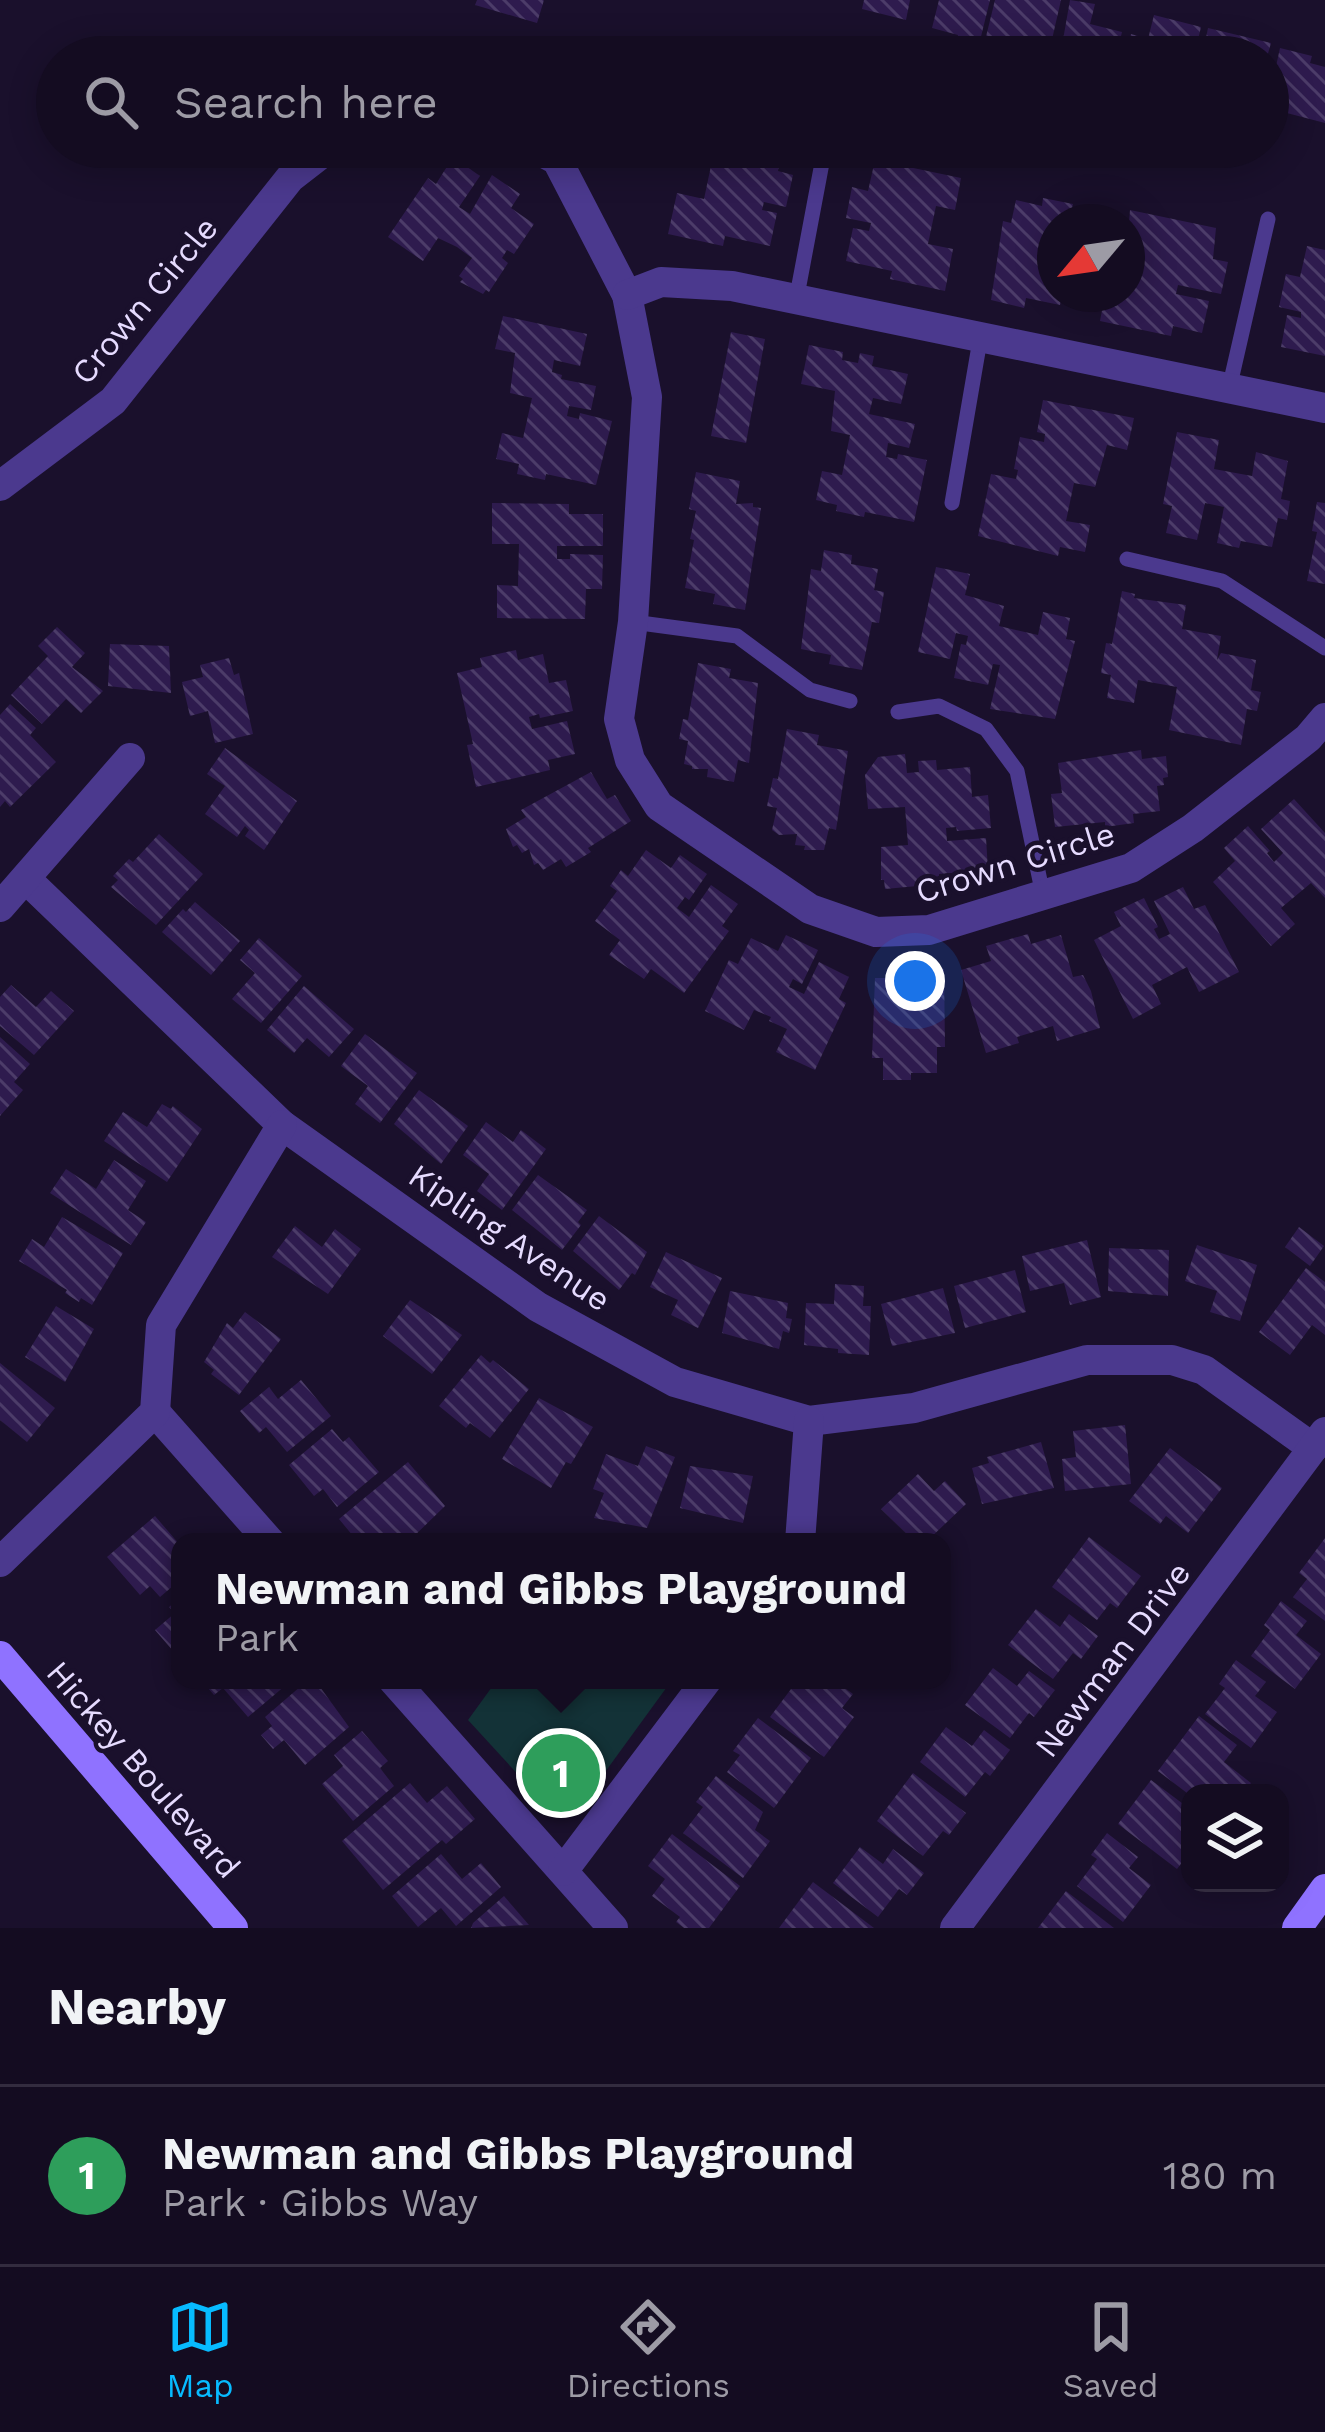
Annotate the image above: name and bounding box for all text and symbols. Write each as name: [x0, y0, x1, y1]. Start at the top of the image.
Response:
search box: [36, 36, 1289, 168]
icon: search: [78, 69, 144, 135]
text: Search here: [174, 76, 438, 129]
north arrow: [1037, 204, 1145, 312]
street label: Crown Circle: [63, 209, 226, 392]
street label: Crown Circle: [911, 814, 1119, 911]
your location: [885, 951, 945, 1011]
street label: Kipling Avenue: [402, 1156, 618, 1319]
popup: [171, 1533, 951, 1689]
street label: Newman Drive: [1026, 1554, 1198, 1765]
text: Newman and Gibbs Playground: [215, 1562, 907, 1615]
text: Park: [215, 1615, 299, 1660]
street label: Hickey Boulevard: [39, 1653, 248, 1886]
pin: 1: [522, 1728, 600, 1818]
map controls: [1181, 1784, 1289, 1892]
button: layers: [1181, 1784, 1289, 1892]
text: Nearby: [48, 1977, 226, 2036]
text: Newman and Gibbs Playground: [162, 2127, 854, 2180]
text: 1: [79, 2153, 95, 2198]
text: 180 m: [1163, 2153, 1277, 2198]
text: Park · Gibbs Way: [162, 2180, 478, 2225]
tab: Map: [166, 2294, 234, 2405]
tab: Directions: [567, 2294, 730, 2405]
tab: Saved: [1063, 2294, 1159, 2405]

